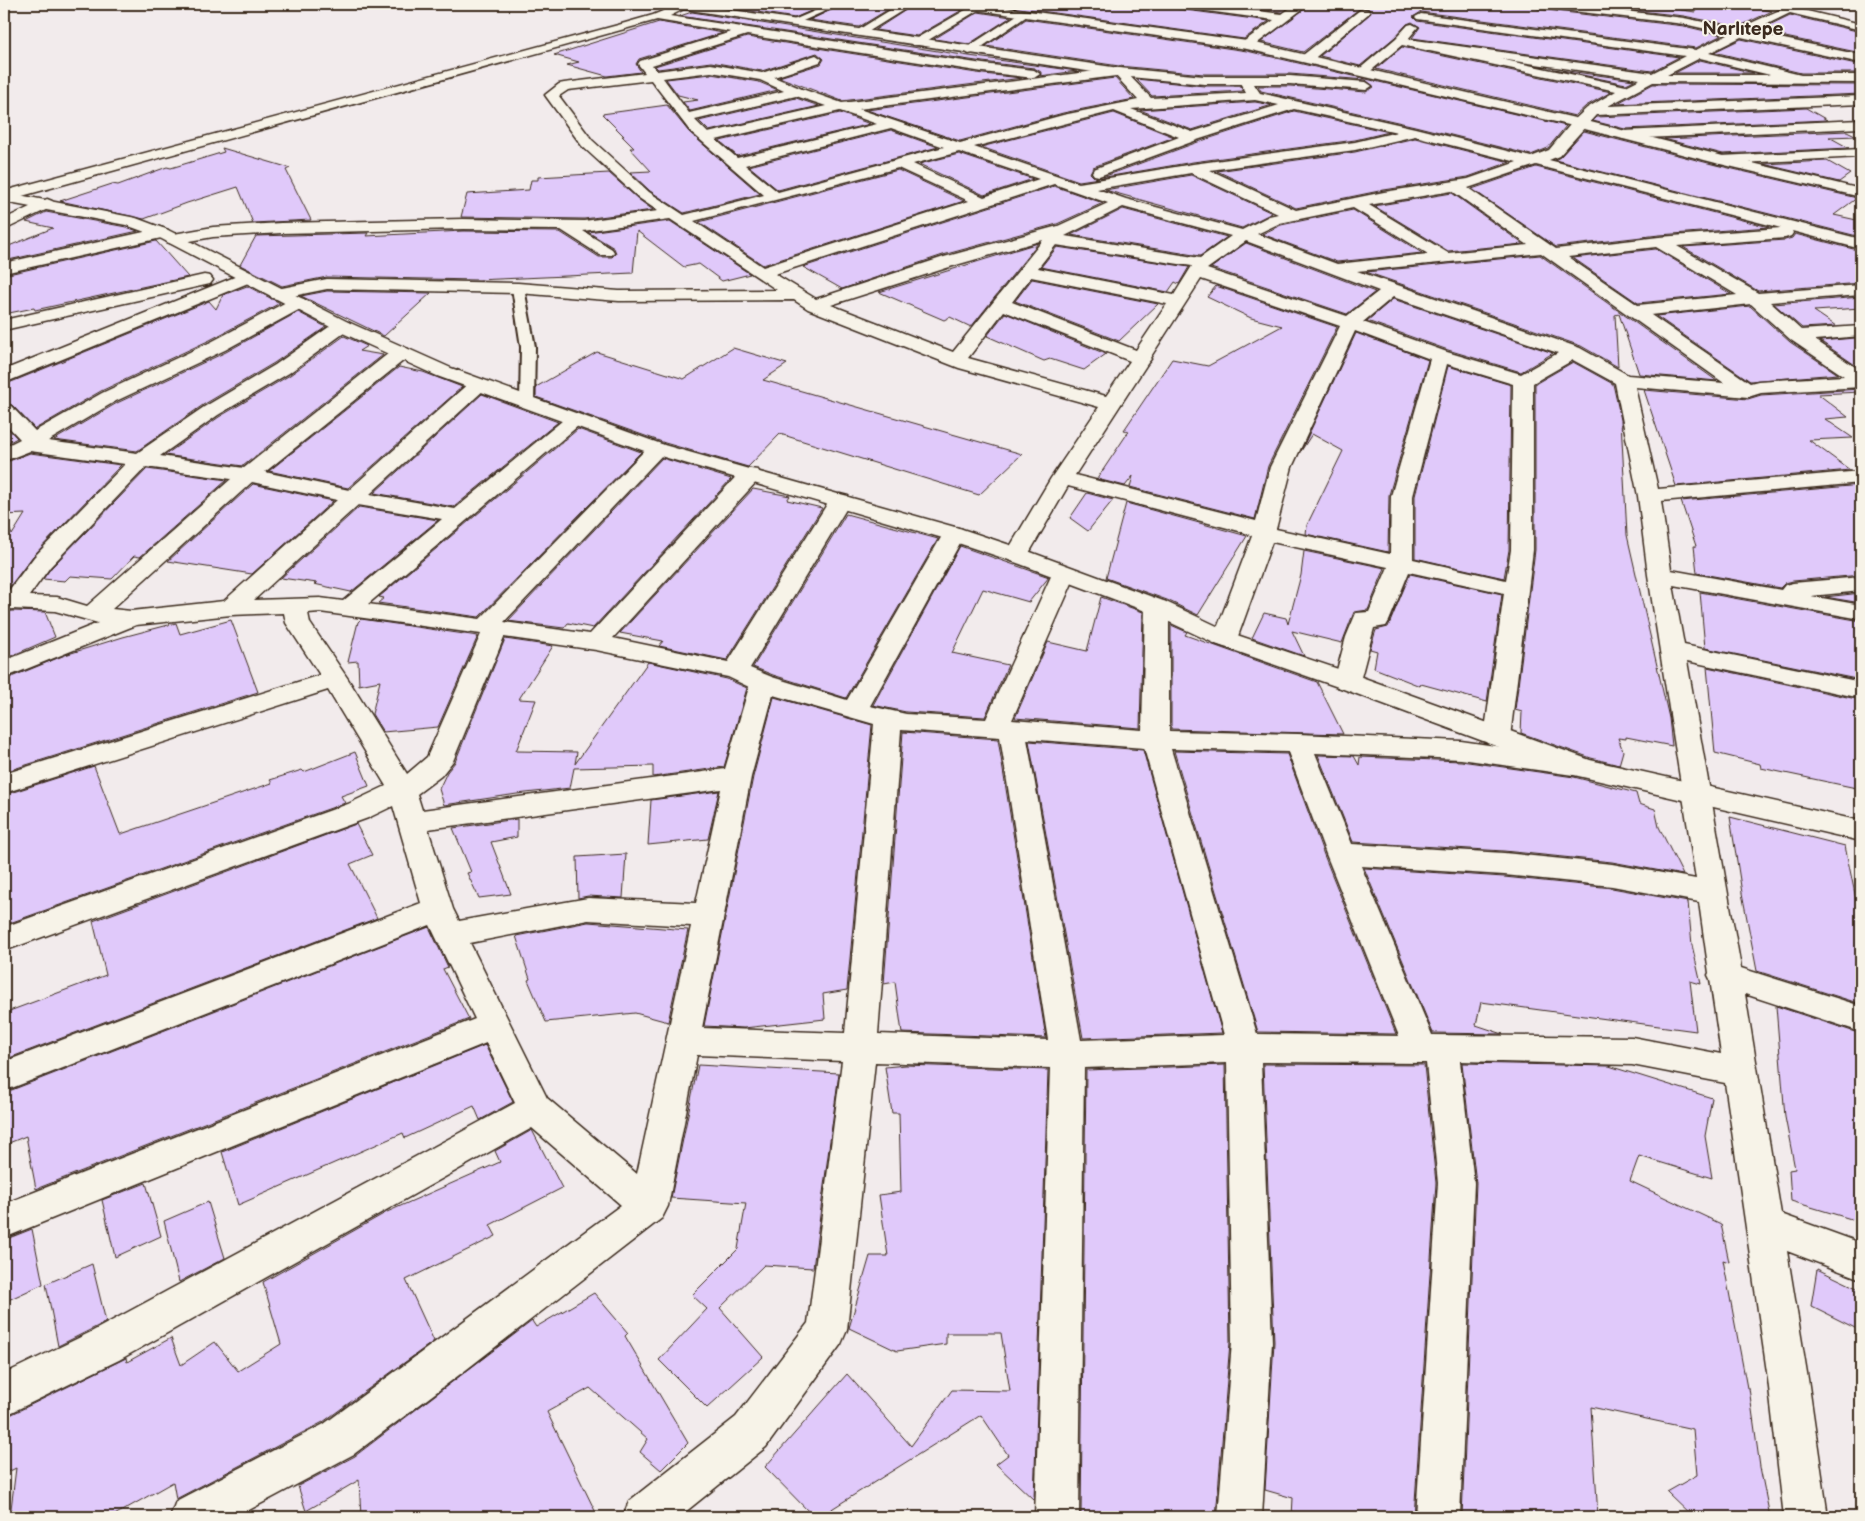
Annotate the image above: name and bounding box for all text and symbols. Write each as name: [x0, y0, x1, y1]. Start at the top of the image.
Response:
district label: Narlıtepe: [1702, 18, 1784, 41]

